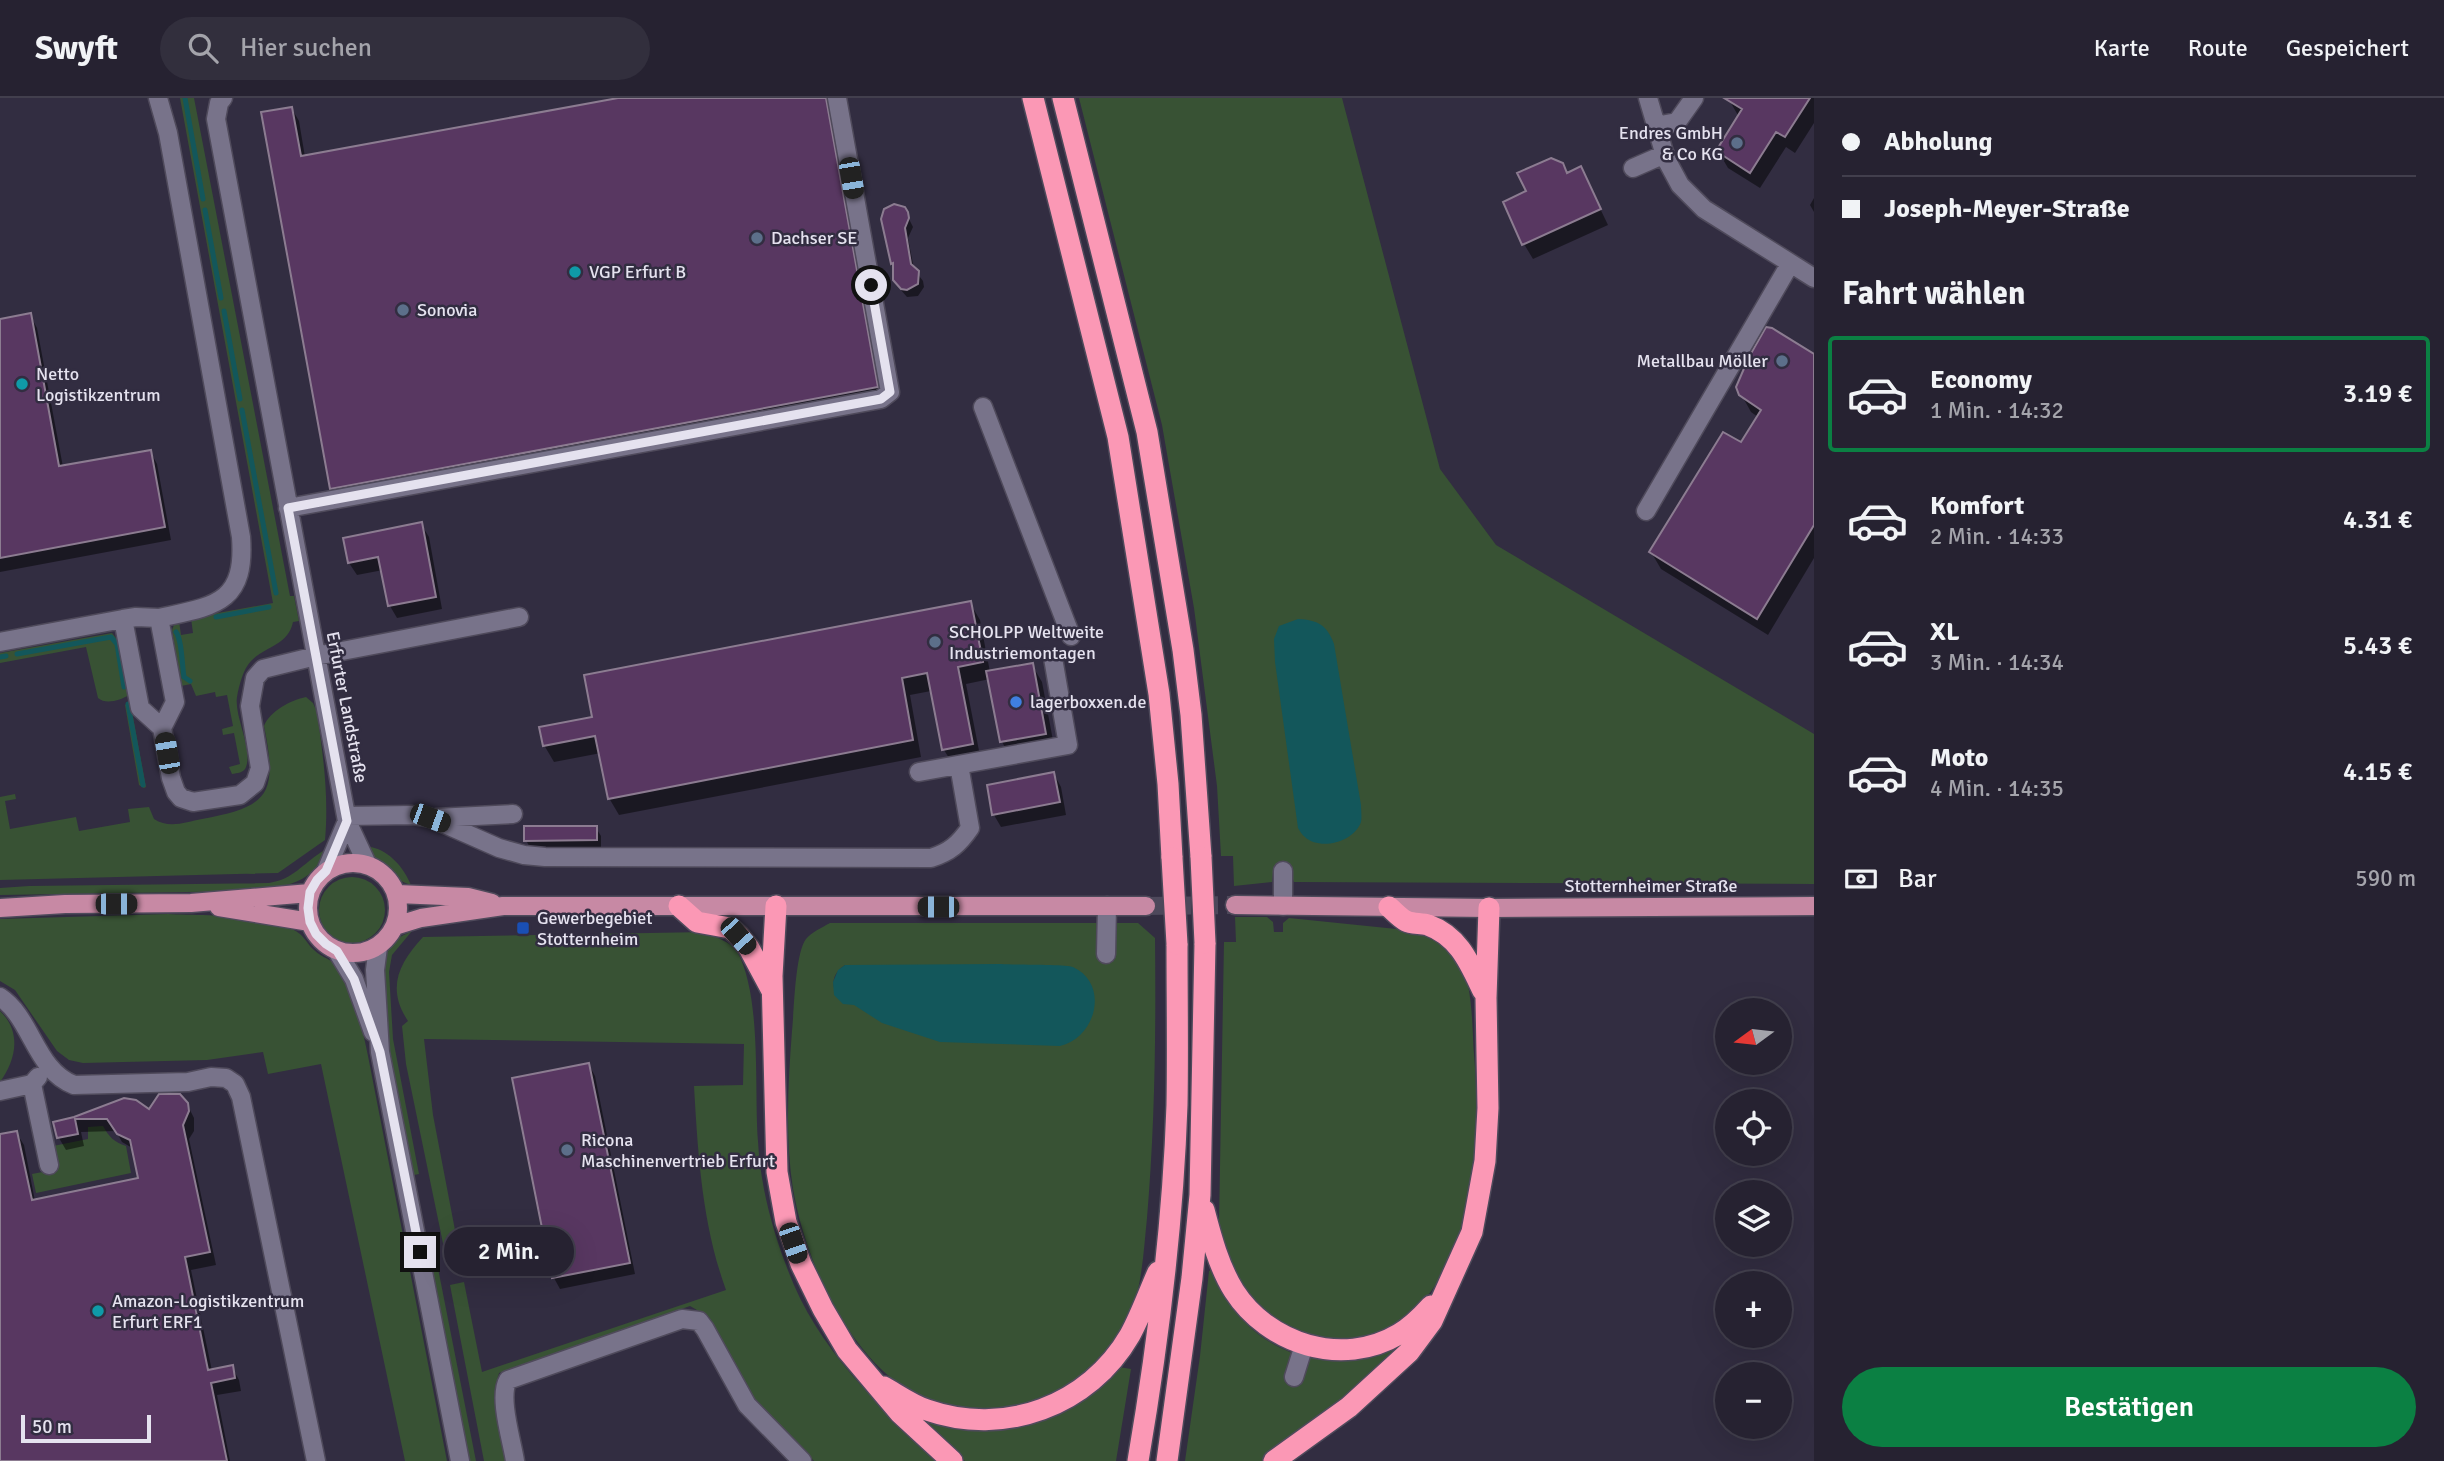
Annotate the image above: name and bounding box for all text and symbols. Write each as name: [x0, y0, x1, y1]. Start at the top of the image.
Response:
search box: [160, 17, 650, 80]
text: Swyft: [35, 28, 118, 69]
icon: search: [184, 29, 222, 67]
text: Hier suchen: [240, 32, 372, 64]
text: Karte: [2094, 33, 2150, 63]
text: Route: [2188, 33, 2248, 63]
text: Gespeichert: [2286, 33, 2409, 63]
place label: Endres GmbH & Co KG: [1619, 122, 1723, 165]
text: Abholung: [1884, 126, 1992, 158]
marker: Endres GmbH & Co KG: [1729, 135, 1745, 151]
car: [838, 155, 865, 201]
text: Joseph-Meyer-Straße: [1884, 193, 2130, 225]
place label: Dachser SE: [771, 227, 858, 249]
marker: Dachser SE: [749, 230, 765, 246]
place label: VGP Erfurt B: [589, 261, 686, 283]
marker: VGP Erfurt B: [567, 264, 583, 280]
route start: [855, 269, 887, 301]
text: Fahrt wählen: [1842, 274, 2026, 313]
place label: Sonovia: [417, 299, 477, 321]
marker: Sonovia: [395, 302, 411, 318]
place label: Metallbau Möller: [1637, 350, 1768, 372]
marker: Metallbau Möller: [1774, 353, 1790, 369]
place label: Netto Logistikzentrum: [36, 363, 161, 406]
icon: car: [1846, 363, 1909, 426]
text: Economy: [1930, 364, 2032, 396]
marker: Netto Logistikzentrum: [14, 376, 30, 392]
text: 3.19 €: [2343, 378, 2412, 410]
text: 1 Min. · 14:32: [1930, 396, 2064, 425]
icon: car: [1846, 489, 1909, 552]
text: Komfort: [1930, 490, 2024, 522]
text: 4.31 €: [2343, 504, 2412, 536]
text: 2 Min. · 14:33: [1930, 522, 2064, 551]
icon: car: [1846, 615, 1909, 678]
text: XL: [1930, 616, 1960, 648]
place label: SCHOLPP Weltweite Industriemontagen: [949, 621, 1104, 664]
street label: Erfurter Landstraße: [322, 629, 372, 785]
text: 5.43 €: [2343, 630, 2412, 662]
marker: SCHOLPP Weltweite Industriemontagen: [927, 634, 943, 650]
text: 3 Min. · 14:34: [1930, 648, 2064, 677]
place label: lagerboxxen.de: [1030, 691, 1146, 713]
marker: lagerboxxen.de: [1008, 694, 1024, 710]
car: [154, 730, 181, 776]
icon: car: [1846, 741, 1909, 804]
text: Moto: [1930, 742, 1988, 774]
text: 4.15 €: [2343, 756, 2412, 788]
text: 4 Min. · 14:35: [1930, 774, 2064, 803]
car: [407, 801, 454, 835]
icon: cash: [1842, 860, 1880, 898]
text: Bar: [1898, 863, 1936, 895]
text: 590 m: [2355, 864, 2416, 893]
street label: Stotternheimer Straße: [1564, 875, 1738, 897]
car: [96, 894, 138, 915]
car: [918, 897, 960, 918]
place label: Gewerbegebiet Stotternheim: [537, 907, 652, 950]
car: [717, 913, 760, 959]
marker: Gewerbegebiet Stotternheim: [515, 920, 531, 936]
north arrow: [1715, 998, 1792, 1074]
map controls: [1715, 998, 1792, 1439]
button: locate: [1715, 1089, 1792, 1166]
place label: Ricona Maschinenvertrieb Erfurt: [581, 1129, 775, 1172]
marker: Ricona Maschinenvertrieb Erfurt: [559, 1142, 575, 1158]
button: layers: [1715, 1180, 1792, 1257]
car: [777, 1220, 810, 1266]
callout: 2 Min.: [444, 1228, 574, 1276]
route end: [404, 1236, 436, 1268]
text: 2 Min.: [478, 1237, 540, 1266]
button: +: [1715, 1271, 1792, 1348]
place label: Amazon-Logistikzentrum Erfurt ERF1: [112, 1290, 304, 1333]
marker: Amazon-Logistikzentrum Erfurt ERF1: [90, 1303, 106, 1319]
button: −: [1715, 1362, 1792, 1439]
button: Bestätigen: [1842, 1367, 2416, 1447]
scale bar: [21, 1412, 150, 1444]
text: 50 m: [32, 1415, 72, 1439]

